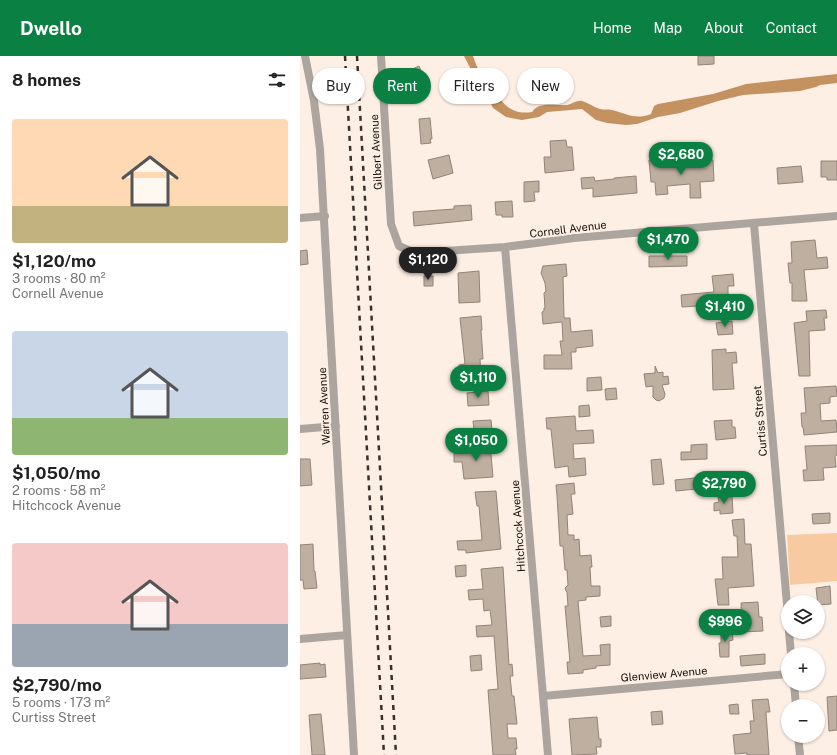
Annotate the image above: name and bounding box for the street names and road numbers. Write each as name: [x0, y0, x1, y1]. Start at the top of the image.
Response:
street label: Gilbert Avenue: [368, 114, 384, 190]
street label: Cornell Avenue: [529, 218, 607, 240]
street label: Warren Avenue: [316, 367, 332, 445]
street label: Curtiss Street: [751, 385, 769, 457]
street label: Hitchcock Avenue: [509, 480, 527, 572]
street label: Glenview Avenue: [620, 664, 708, 684]

